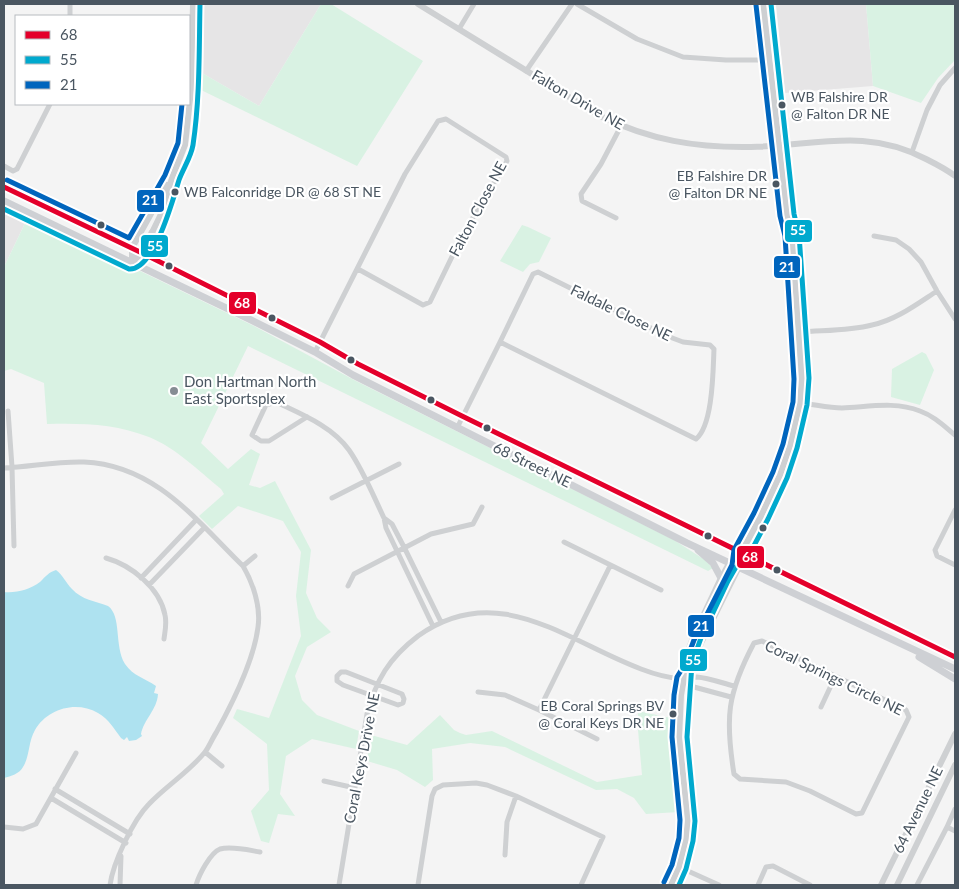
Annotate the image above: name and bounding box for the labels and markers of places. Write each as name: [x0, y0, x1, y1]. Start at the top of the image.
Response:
place label: WB Falshire DR @ Falton DR NE: [791, 88, 890, 122]
marker: WB Falshire DR @ Falton DR NE: [777, 100, 787, 110]
place label: EB Falshire DR @ Falton DR NE: [668, 167, 767, 201]
marker: EB Falshire DR @ Falton DR NE: [771, 179, 781, 189]
place label: WB Falconridge DR @ 68 ST NE: [184, 183, 381, 200]
marker: WB Falconridge DR @ 68 ST NE: [170, 187, 180, 197]
unlabelled marker: [96, 220, 106, 230]
unlabelled marker: [164, 261, 174, 271]
unlabelled marker: [267, 313, 277, 323]
unlabelled marker: [346, 355, 356, 365]
place label: Don Hartman North East Sportsplex: [184, 372, 316, 407]
marker: Don Hartman North East Sportsplex: [168, 385, 180, 397]
unlabelled marker: [426, 395, 436, 405]
unlabelled marker: [482, 423, 492, 433]
unlabelled marker: [758, 523, 768, 533]
unlabelled marker: [703, 531, 713, 541]
unlabelled marker: [772, 565, 782, 575]
place label: EB Coral Springs BV @ Coral Keys DR NE: [538, 697, 665, 731]
marker: EB Coral Springs BV @ Coral Keys DR NE: [668, 709, 678, 719]

